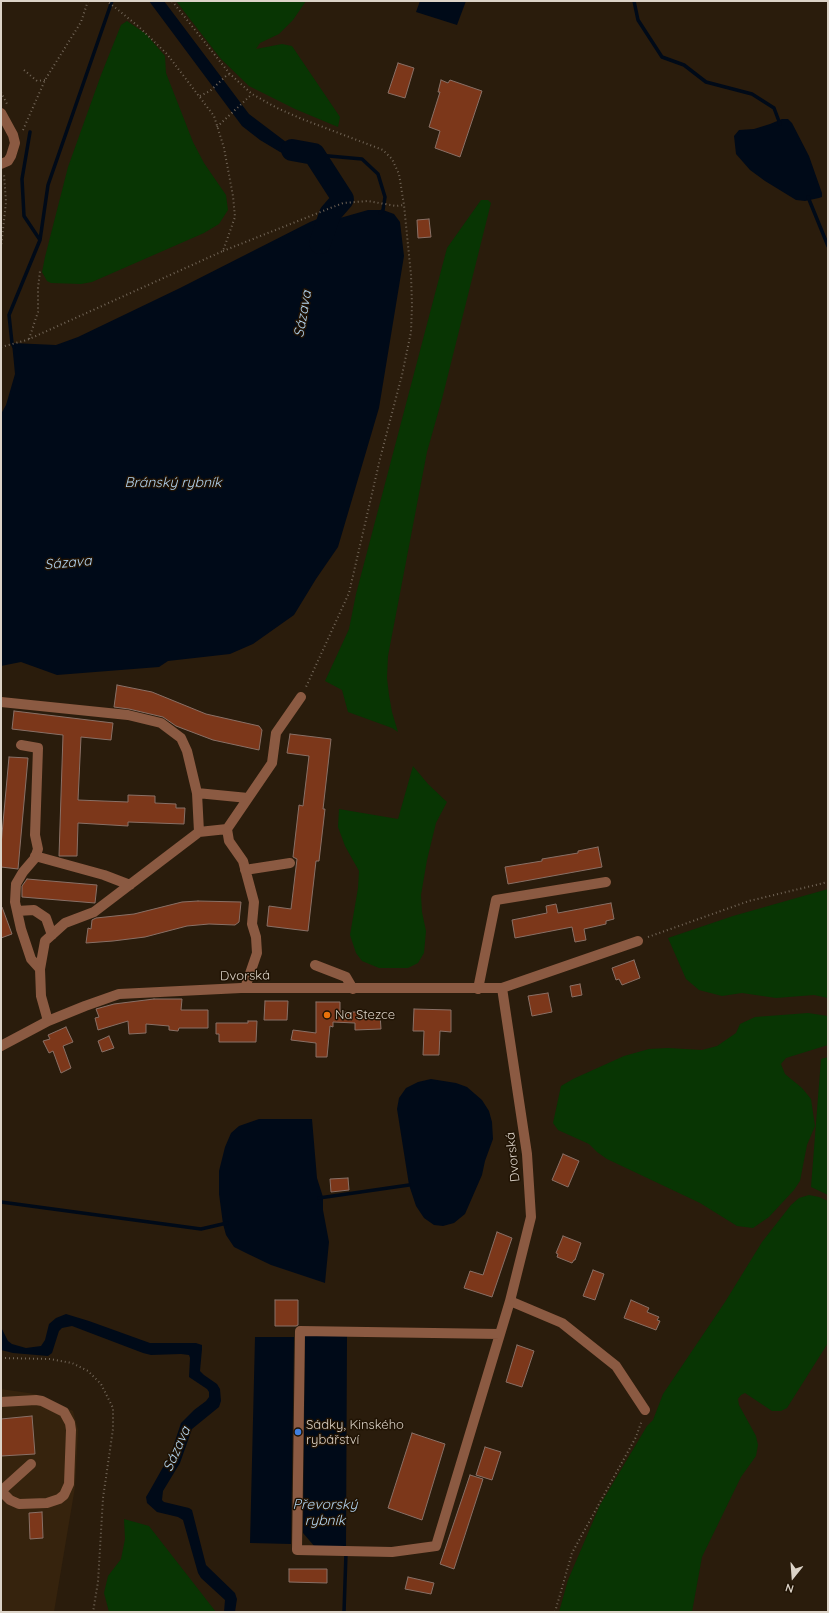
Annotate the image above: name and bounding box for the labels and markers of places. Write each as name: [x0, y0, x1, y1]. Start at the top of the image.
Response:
place label: Na Stezce: [335, 1007, 395, 1023]
marker: Na Stezce: [322, 1010, 332, 1020]
place label: Sádky, Kinského rybářství: [306, 1417, 404, 1448]
marker: Sádky, Kinského rybářství: [293, 1427, 303, 1437]

